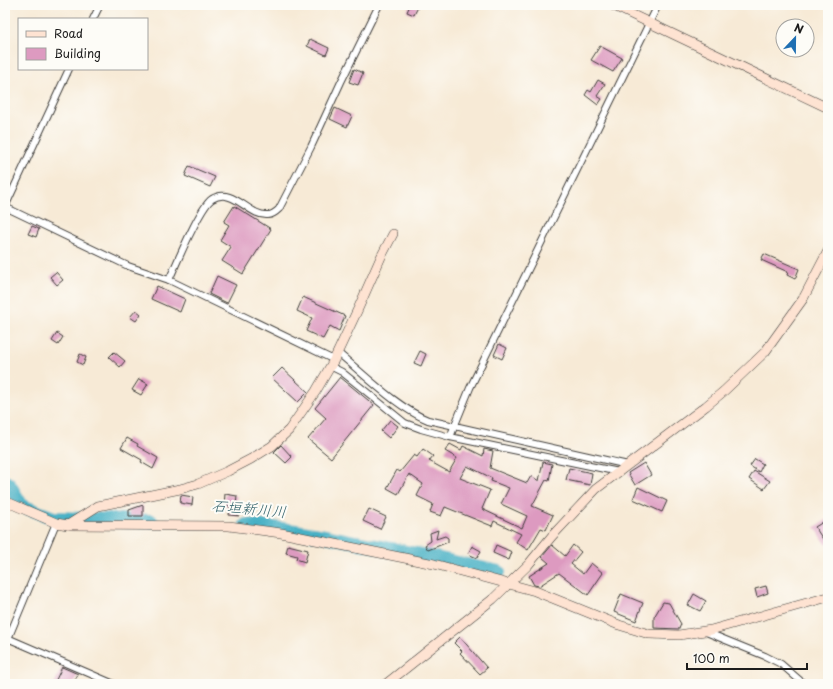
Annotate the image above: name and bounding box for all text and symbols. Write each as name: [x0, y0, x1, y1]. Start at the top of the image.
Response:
legend: [18, 18, 148, 70]
north arrow: [775, 18, 815, 58]
text: N: [792, 19, 806, 38]
text: Road: [54, 24, 83, 42]
text: Building: [54, 44, 101, 62]
water label: 石垣新川川: [211, 493, 287, 522]
scale bar: [687, 645, 807, 671]
text: 100 m: [693, 649, 730, 667]

